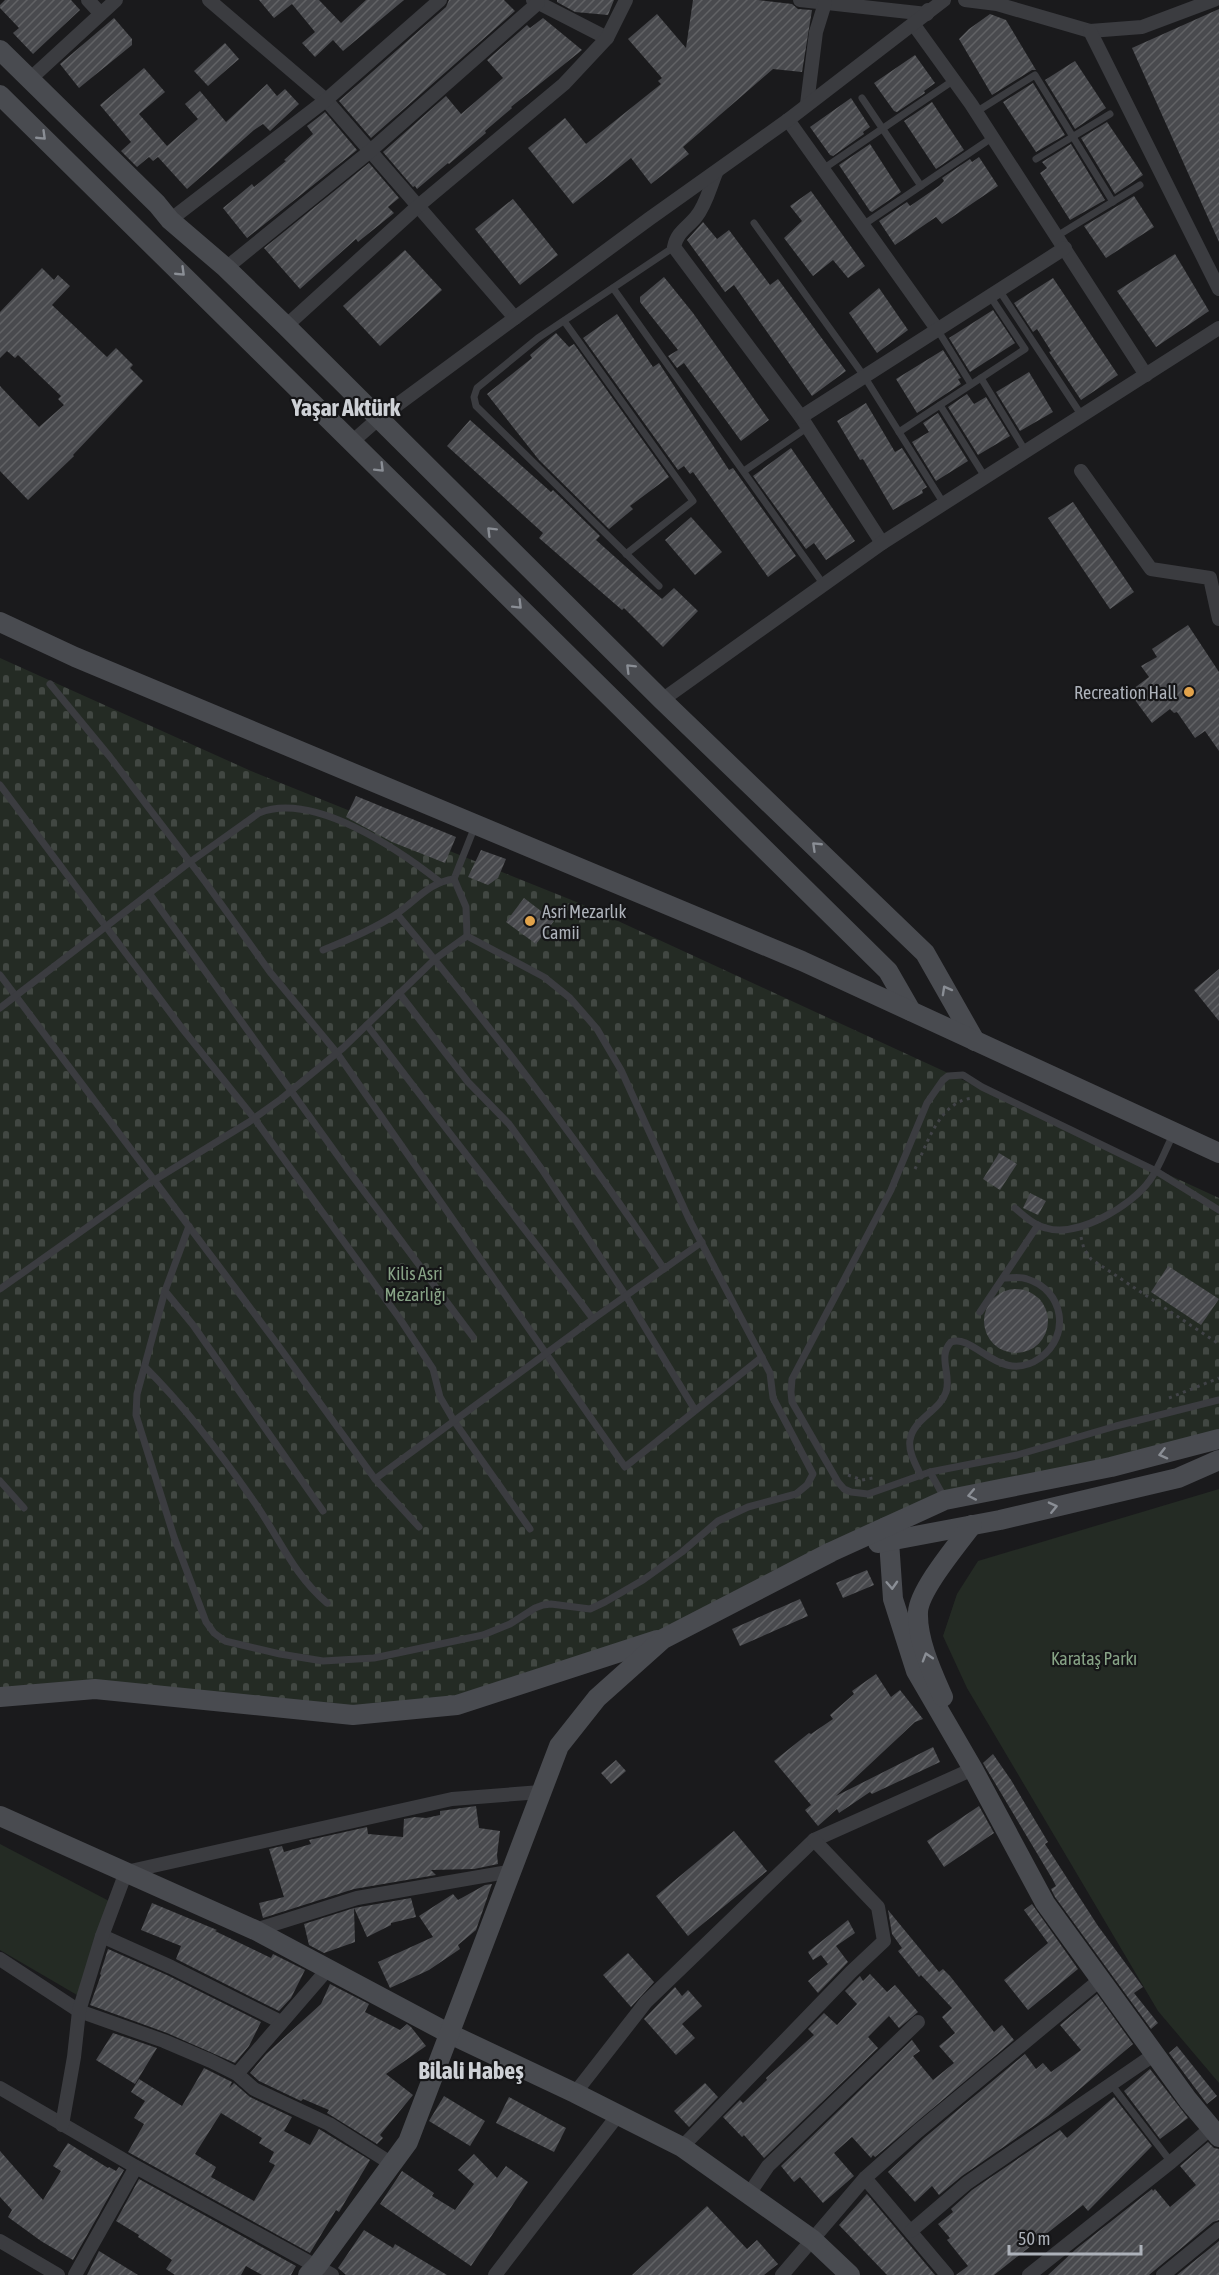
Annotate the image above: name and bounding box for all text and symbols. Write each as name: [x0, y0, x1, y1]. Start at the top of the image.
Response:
one-way arrow: [34, 128, 45, 139]
one-way arrow: [175, 265, 185, 276]
district label: Yaşar Aktürk: [291, 394, 401, 421]
one-way arrow: [373, 461, 383, 472]
one-way arrow: [487, 527, 498, 538]
one-way arrow: [511, 598, 522, 609]
one-way arrow: [626, 664, 637, 675]
place label: Recreation Hall: [1074, 682, 1177, 703]
marker: Recreation Hall: [1182, 685, 1196, 699]
one-way arrow: [812, 843, 823, 854]
place label: Asri Mezarlık Camii: [542, 901, 626, 943]
marker: Asri Mezarlık Camii: [523, 914, 537, 928]
one-way arrow: [942, 986, 953, 996]
park label: Kilis Asri Mezarlığı: [384, 1263, 446, 1305]
one-way arrow: [1158, 1447, 1168, 1460]
one-way arrow: [967, 1487, 977, 1500]
one-way arrow: [1048, 1502, 1058, 1515]
one-way arrow: [885, 1581, 898, 1590]
park label: Karataş Parkı: [1051, 1648, 1137, 1669]
one-way arrow: [922, 1652, 934, 1663]
district label: Bilali Habeş: [418, 2057, 524, 2084]
scale bar: [1009, 2218, 1141, 2256]
text: 50 m: [1018, 2228, 1050, 2249]

